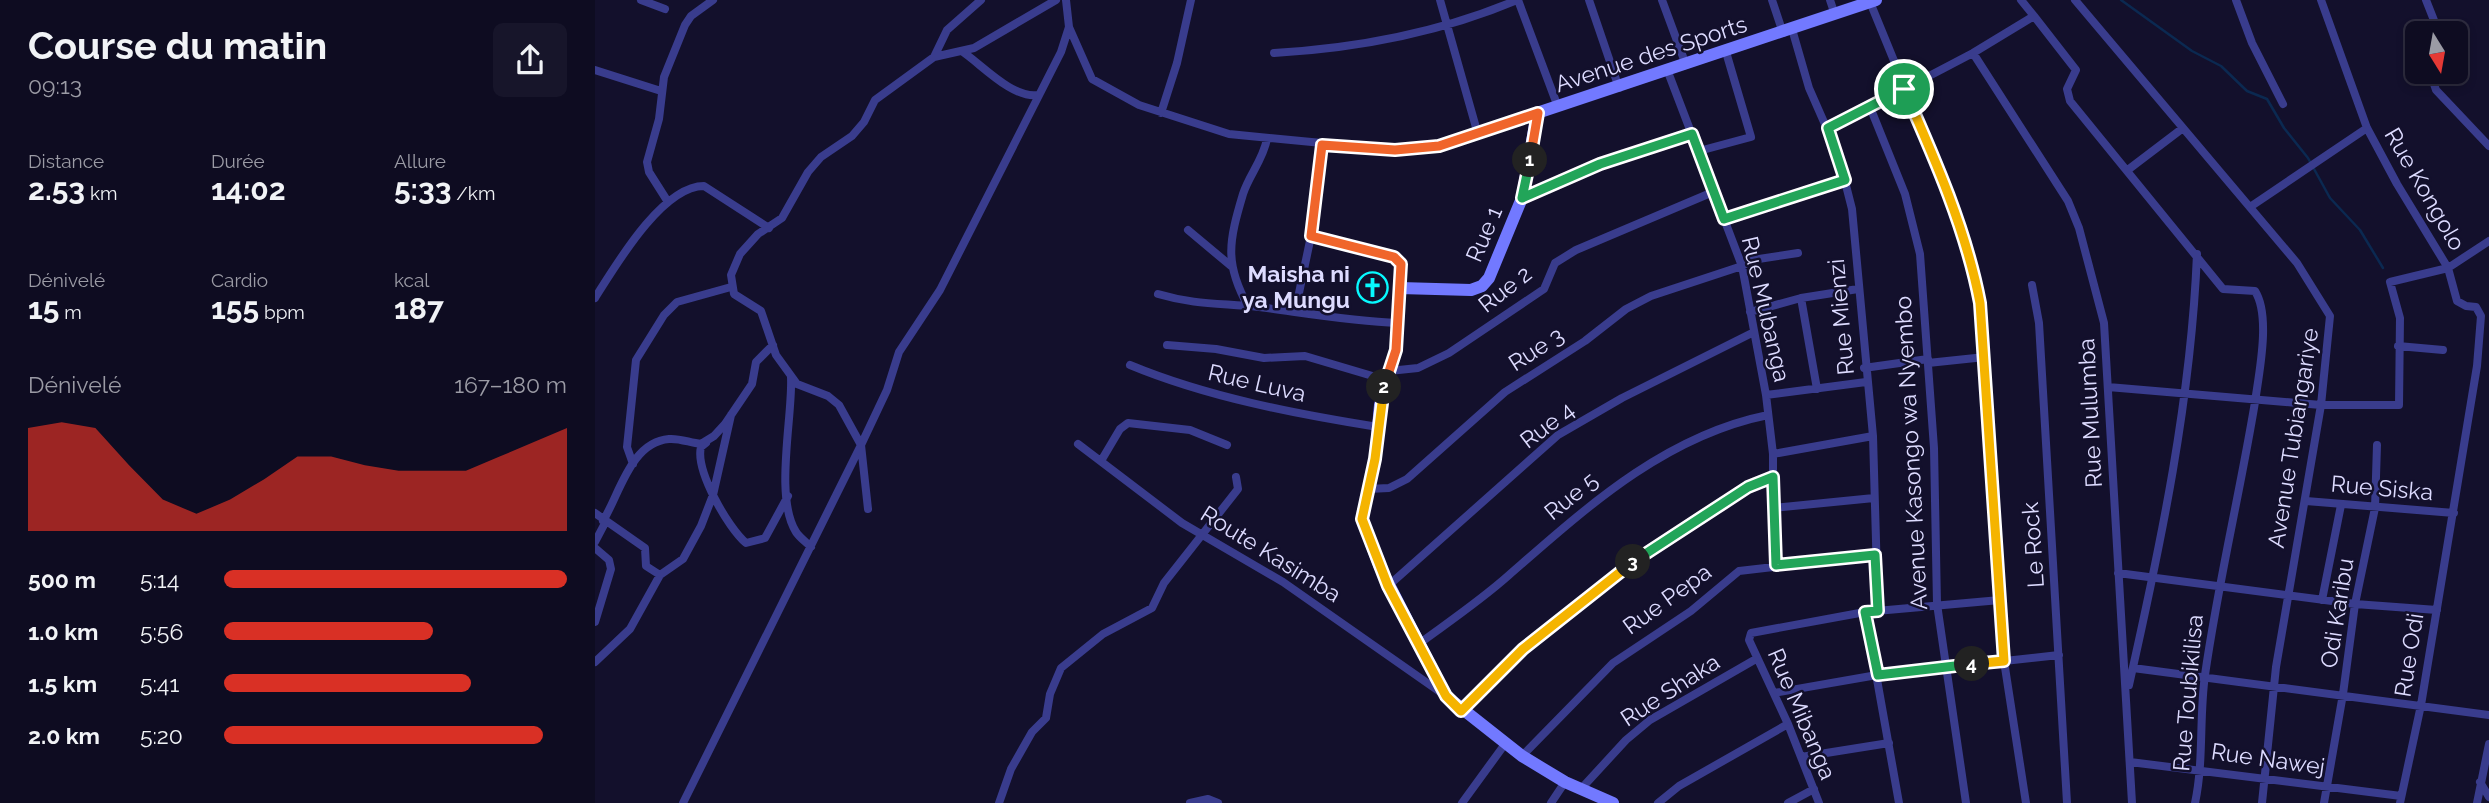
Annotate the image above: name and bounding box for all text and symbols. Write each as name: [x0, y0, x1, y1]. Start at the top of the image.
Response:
street label: Avenue des Sports: [1552, 10, 1750, 97]
north arrow: [2405, 21, 2467, 84]
map controls: [2405, 21, 2468, 84]
text: Course du matin: [28, 23, 327, 68]
button: share: [493, 23, 567, 97]
pin: [1874, 59, 1934, 119]
icon: arrive: [1885, 70, 1923, 108]
text: 09:13: [28, 72, 82, 99]
street label: Rue Kongolo: [2380, 123, 2471, 255]
pin: 1: [1513, 142, 1548, 178]
text: 1: [1525, 148, 1534, 170]
text: Distance: [28, 150, 104, 172]
text: Durée: [211, 150, 265, 172]
text: Allure: [394, 150, 446, 172]
text: 2.53: [28, 172, 85, 207]
text: 14:02: [211, 172, 286, 207]
text: 5:33: [394, 172, 452, 207]
text: km: [85, 182, 117, 204]
text: /km: [452, 182, 495, 204]
street label: Rue 1: [1460, 202, 1507, 266]
street label: Rue Mubanga: [1737, 233, 1796, 384]
street label: Rue Mienzi: [1822, 258, 1859, 376]
place label: Maisha ni ya Mungu: [1242, 260, 1350, 313]
street label: Rue 2: [1473, 260, 1537, 318]
text: Dénivelé: [28, 269, 105, 291]
text: Cardio: [211, 269, 268, 291]
text: kcal: [394, 269, 430, 291]
church icon: Maisha ni ya Mungu: [1356, 270, 1390, 304]
text: 15: [28, 291, 59, 326]
text: 155: [211, 291, 259, 326]
text: 187: [394, 291, 444, 326]
street label: Avenue Kasongo wa Nyembo: [1889, 295, 1932, 611]
text: m: [59, 301, 82, 323]
text: bpm: [259, 301, 305, 323]
street label: Rue 3: [1503, 321, 1568, 376]
street label: Avenue Tubiangariye: [2262, 326, 2323, 550]
street label: Rue Mulumba: [2072, 338, 2107, 488]
street label: Rue Luva: [1206, 358, 1309, 407]
pin: 2: [1367, 370, 1401, 404]
text: Dénivelé: [28, 371, 121, 398]
text: 167–180 m: [454, 371, 567, 398]
text: 2: [1378, 375, 1389, 397]
street label: Rue 4: [1514, 396, 1579, 454]
street label: Rue 5: [1539, 466, 1603, 525]
street label: Rue Siska: [2330, 470, 2434, 505]
street label: Route Kasimba: [1196, 500, 1346, 607]
street label: Le Rock: [2016, 501, 2049, 589]
pin: 3: [1615, 544, 1651, 580]
text: 3: [1627, 550, 1638, 572]
street label: Odi Karibu: [2315, 556, 2359, 670]
street label: Rue Pepa: [1617, 558, 1716, 640]
text: 500 m: [28, 566, 96, 593]
text: 5:14: [140, 566, 179, 593]
street label: Rue Odi: [2389, 611, 2428, 699]
street label: Rue Toubikilisa: [2167, 613, 2208, 772]
text: 1.0 km: [28, 618, 98, 645]
text: 5:56: [140, 618, 183, 645]
street label: Rue Mibanga: [1763, 644, 1842, 783]
pin: 4: [1955, 646, 1989, 682]
street label: Rue Shaka: [1615, 648, 1724, 732]
text: 4: [1966, 652, 1977, 674]
text: 1.5 km: [28, 670, 97, 697]
text: 5:41: [140, 670, 179, 697]
text: 2.0 km: [28, 722, 100, 749]
text: 5:20: [140, 722, 183, 749]
street label: Rue Nawej: [2209, 737, 2327, 780]

